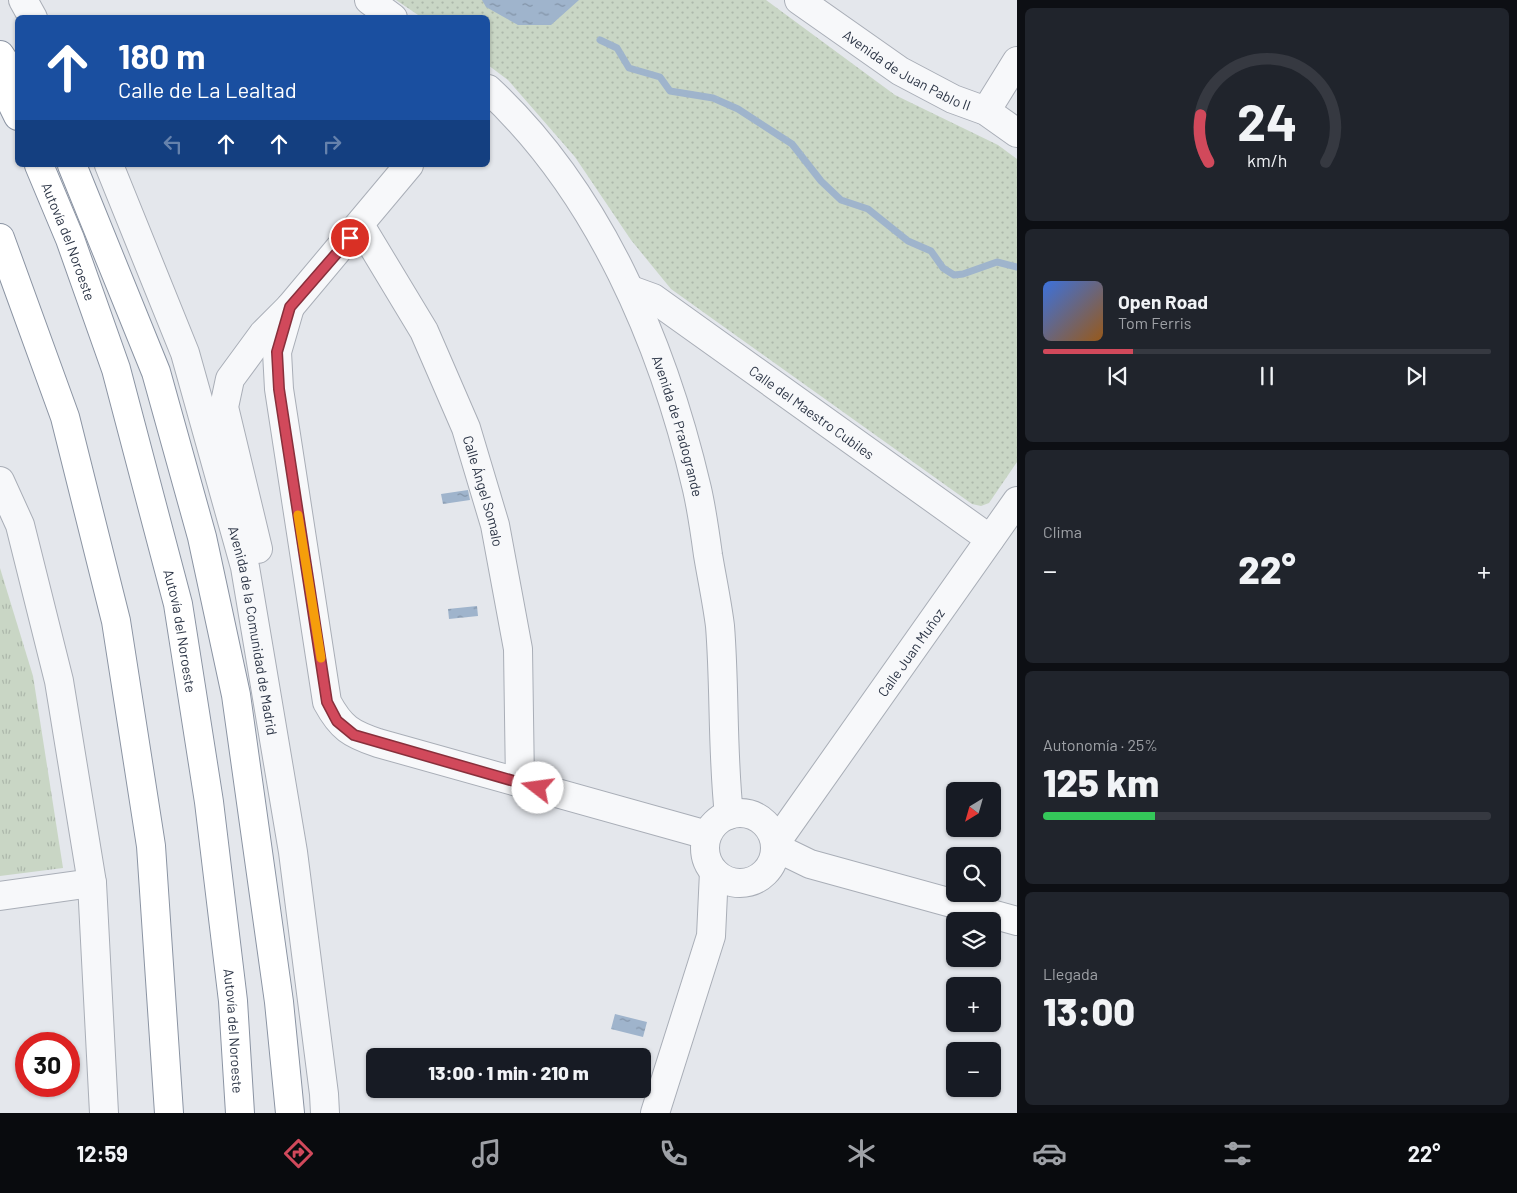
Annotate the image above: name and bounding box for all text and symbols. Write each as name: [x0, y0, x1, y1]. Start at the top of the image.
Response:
street label: Avenida de Juan Pablo II: [840, 25, 973, 113]
text: 180 m: [118, 34, 206, 76]
icon: ahead: [35, 35, 100, 100]
text: Calle de La Lealtad: [118, 76, 297, 102]
text: 24: [1237, 89, 1297, 151]
icon: left: [159, 130, 187, 158]
icon: ahead: [212, 130, 240, 158]
icon: ahead: [265, 130, 293, 158]
icon: right: [318, 130, 346, 158]
text: km/h: [1247, 149, 1287, 171]
street label: Autovía del Noroeste: [39, 180, 99, 303]
pin: [329, 217, 371, 259]
icon: arrive: [336, 224, 364, 252]
text: Open Road: [1118, 290, 1208, 313]
text: Tom Ferris: [1118, 313, 1192, 332]
street label: Avenida de Pradogrande: [649, 353, 707, 498]
street label: Calle del Maestro Cubiles: [746, 361, 878, 462]
icon: previous: [1104, 362, 1132, 390]
icon: pause: [1253, 362, 1281, 390]
icon: next: [1402, 362, 1430, 390]
street label: Calle Ángel Somalo: [460, 433, 507, 548]
text: Clima: [1043, 522, 1082, 541]
street label: Avenida de la Comunidad de Madrid: [225, 524, 282, 736]
text: 22°: [1238, 546, 1296, 592]
text: −: [1043, 553, 1057, 587]
text: +: [1477, 553, 1491, 587]
street label: Autovía del Noroeste: [161, 567, 200, 694]
street label: Calle Juan Muñoz: [873, 604, 948, 700]
text: Autonomía · 25%: [1043, 735, 1158, 754]
text: 125 km: [1043, 759, 1159, 805]
position arrow: [511, 761, 563, 813]
north arrow: [946, 782, 1001, 838]
map controls: [946, 782, 1001, 1097]
button: search: [946, 847, 1001, 902]
button: layers: [946, 912, 1001, 967]
text: Llegada: [1043, 964, 1098, 983]
street label: Autovía del Noroeste: [221, 968, 247, 1094]
button: +: [946, 977, 1001, 1032]
text: 13:00: [1043, 988, 1135, 1034]
speed limit sign: 30: [15, 1032, 80, 1097]
button: −: [946, 1042, 1001, 1097]
text: 13:00 · 1 min · 210 m: [428, 1061, 589, 1084]
icon: directions: [281, 1136, 316, 1171]
icon: music: [469, 1136, 504, 1171]
icon: phone: [656, 1136, 691, 1171]
icon: climate: [844, 1136, 879, 1171]
icon: car: [1032, 1136, 1067, 1171]
icon: filters: [1220, 1136, 1255, 1171]
text: 12:59: [76, 1140, 128, 1166]
text: 22°: [1408, 1140, 1441, 1166]

